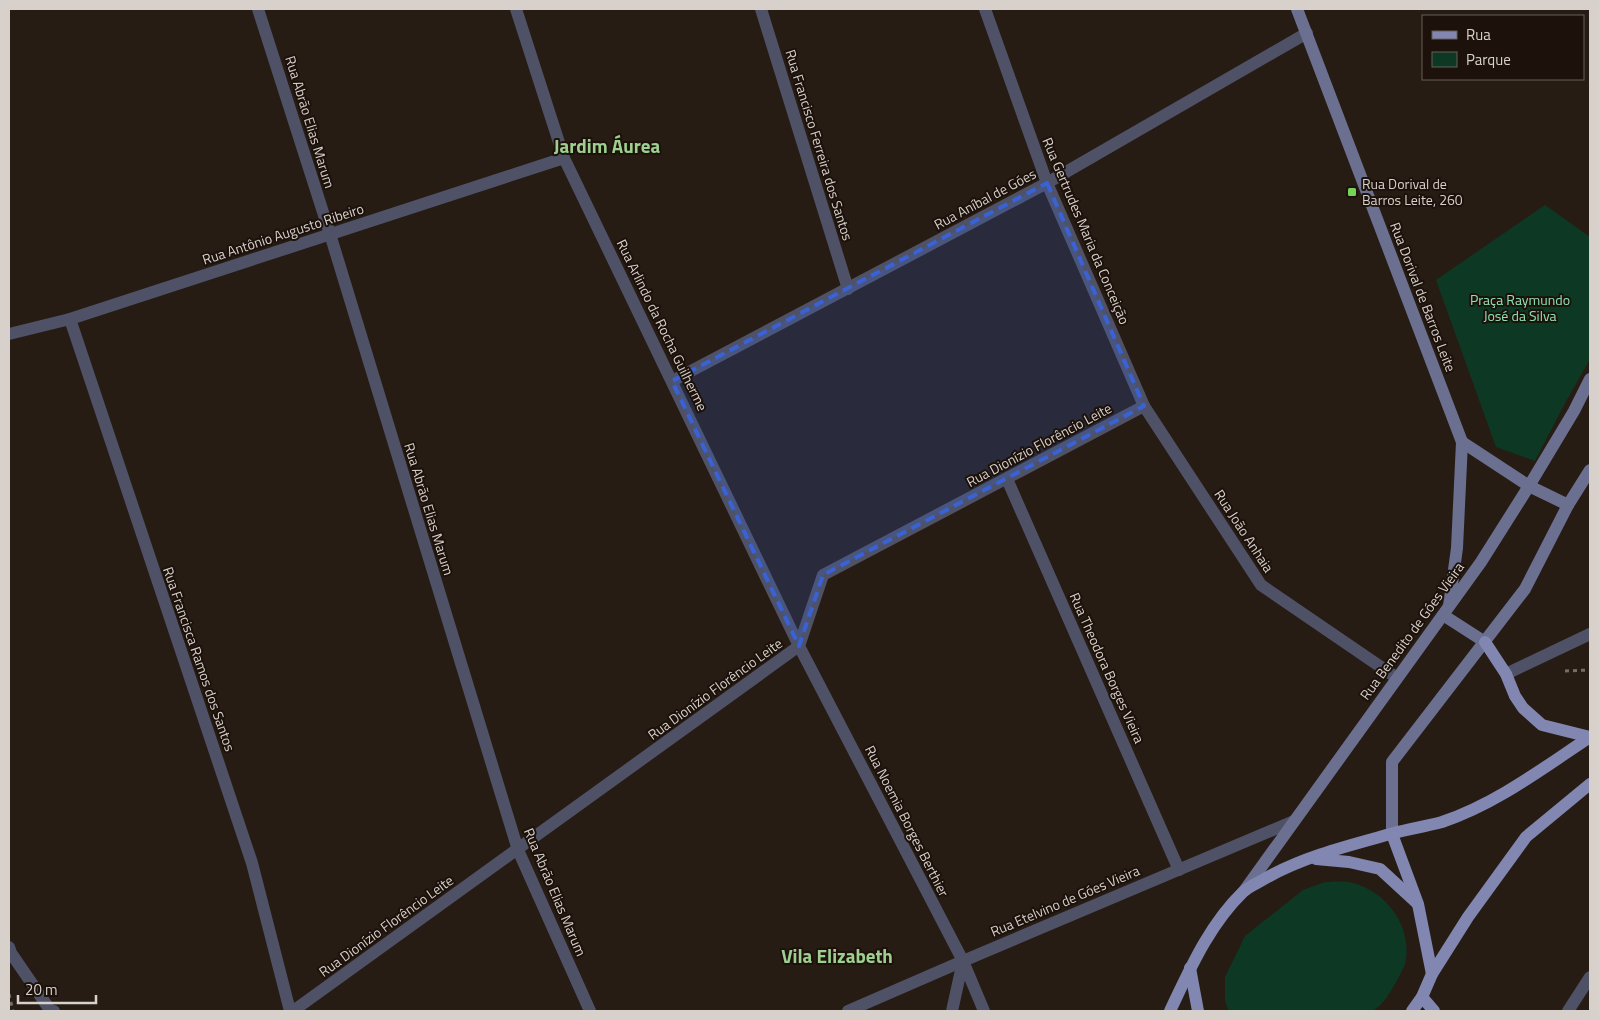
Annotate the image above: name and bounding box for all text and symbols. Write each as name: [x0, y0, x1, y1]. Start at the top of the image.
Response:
legend: [1422, 15, 1584, 80]
text: Rua: [1466, 23, 1491, 46]
street label: Rua Francisco Ferreira dos Santos: [780, 47, 859, 243]
text: Parque: [1466, 48, 1511, 71]
street label: Rua Abrão Elias Marum: [280, 53, 341, 191]
district label: Jardim Áurea: [554, 131, 660, 160]
street label: Rua Gertrudes Maria da Conceição: [1037, 134, 1135, 328]
street label: Rua Aníbal de Góes: [930, 163, 1040, 234]
place label: Rua Dorival de Barros Leite, 260: [1362, 173, 1463, 210]
marker: Rua Dorival de Barros Leite, 260: [1346, 186, 1358, 198]
street label: Rua Antônio Augusto Ribeiro: [199, 197, 366, 270]
street label: Rua Dorival de Barros Leite: [1385, 219, 1462, 375]
street label: Rua Arlindo da Rocha Guilherme: [612, 235, 713, 414]
park label: Praça Raymundo José da Silva: [1470, 289, 1570, 326]
street label: Rua Dionízio Florêncio Leite: [962, 397, 1115, 492]
street label: Rua Abrão Elias Marum: [399, 440, 460, 578]
street label: Rua João Anhaia: [1210, 485, 1279, 576]
street label: Rua Benedito de Góes Vieira: [1354, 558, 1469, 704]
street label: Rua Francisca Ramos dos Santos: [158, 564, 241, 754]
street label: Rua Theodora Borges Vieira: [1065, 589, 1150, 747]
street label: Rua Dionízio Florêncio Leite: [643, 633, 786, 745]
street label: Rua Noemia Borges Berthier: [860, 741, 955, 900]
street label: Rua Abrão Elias Marum: [519, 824, 592, 959]
street label: Rua Etelvino de Góes Vieira: [987, 860, 1143, 942]
street label: Rua Dionízio Florêncio Leite: [314, 870, 457, 982]
district label: Vila Elizabeth: [781, 941, 893, 970]
scale bar: [18, 972, 95, 1004]
text: 20 m: [25, 978, 58, 1001]

